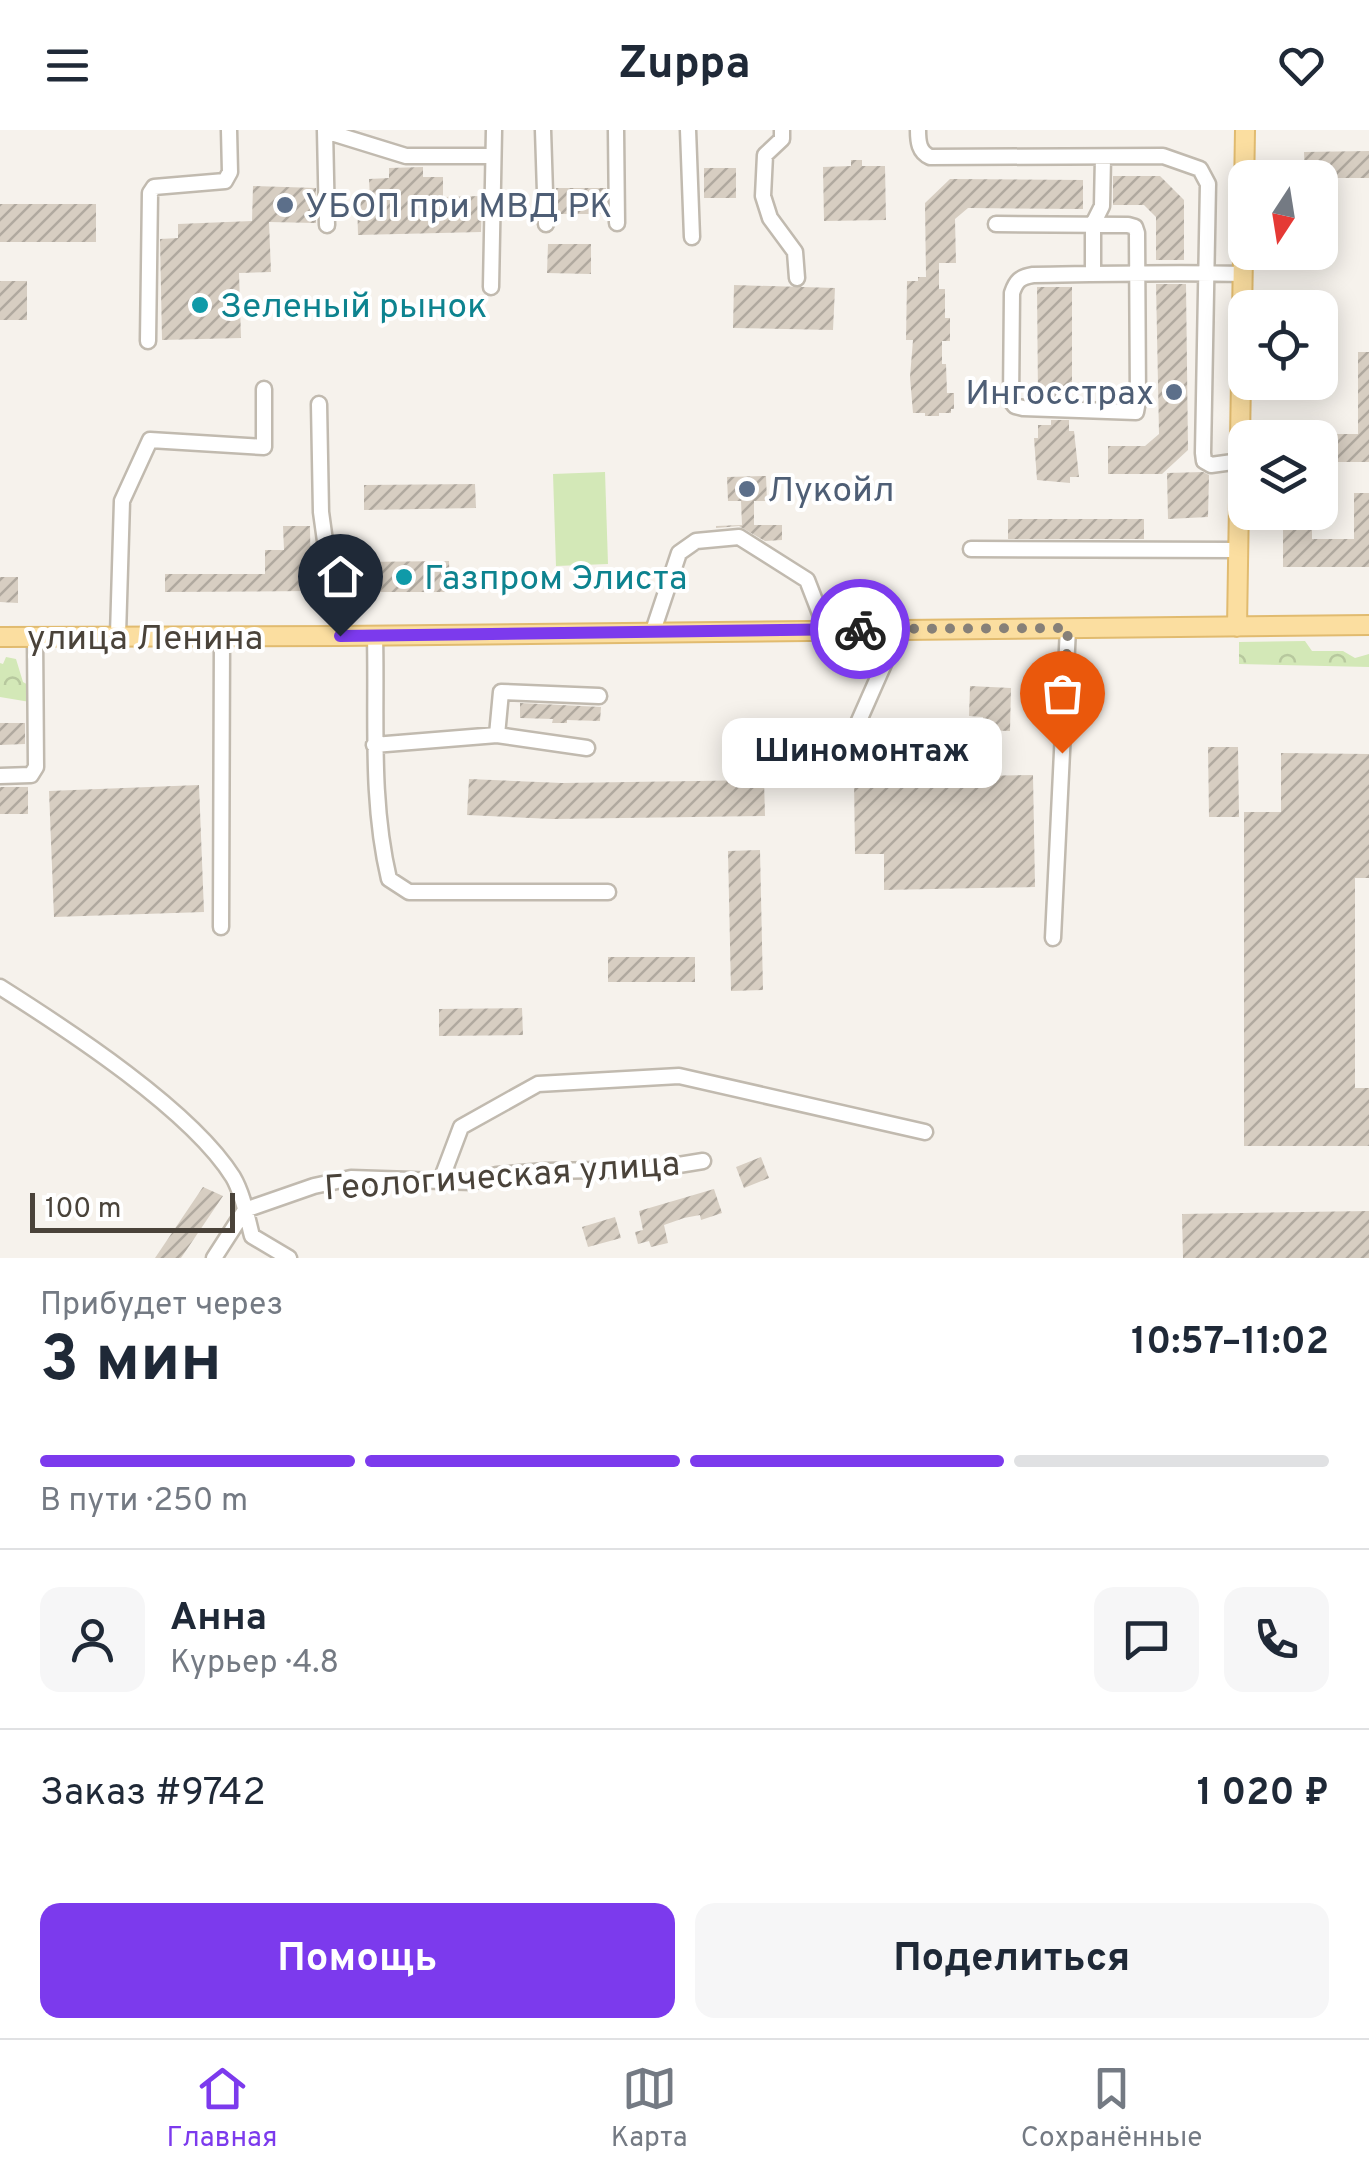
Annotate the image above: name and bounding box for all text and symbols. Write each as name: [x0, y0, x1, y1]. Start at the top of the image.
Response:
text: Zuppa: [618, 37, 751, 94]
icon: menu: [40, 38, 95, 93]
icon: heart: [1274, 38, 1329, 93]
north arrow: [1228, 160, 1338, 270]
map controls: [1228, 160, 1338, 530]
place label: УБОП при МВД РК: [305, 186, 612, 230]
marker: УБОП при МВД РК: [274, 194, 296, 216]
place label: Зеленый рынок: [220, 286, 487, 330]
button: locate: [1228, 290, 1338, 400]
marker: Зеленый рынок: [189, 294, 211, 316]
place label: Ингосстрах: [965, 373, 1154, 417]
marker: Ингосстрах: [1163, 381, 1185, 403]
button: layers: [1228, 420, 1338, 530]
place label: Лукойл: [767, 470, 895, 514]
marker: Лукойл: [736, 478, 758, 500]
pin: [298, 534, 383, 637]
icon: home: [313, 549, 368, 604]
place label: Газпром Элиста: [424, 558, 687, 602]
marker: Газпром Элиста: [393, 566, 415, 588]
courier: [810, 579, 910, 679]
icon: bike: [833, 602, 888, 657]
street label: улица Ленина: [27, 618, 263, 662]
pin: [1020, 651, 1105, 754]
icon: bag: [1035, 666, 1090, 721]
callout: Шиномонтаж: [722, 718, 1002, 788]
text: Шиномонтаж: [754, 733, 970, 773]
street label: Геологическая улица: [323, 1144, 682, 1212]
scale bar: [30, 1188, 235, 1232]
text: 100 m: [45, 1192, 121, 1228]
text: Прибудет через: [40, 1286, 283, 1326]
text: 10:57–11:02: [1131, 1319, 1329, 1368]
text: 3 мин: [40, 1322, 222, 1404]
text: В пути · 250 m: [40, 1482, 248, 1522]
button: person: [40, 1587, 145, 1692]
button: chat: [1094, 1587, 1199, 1692]
button: phone: [1224, 1587, 1329, 1692]
text: Анна: [170, 1595, 267, 1644]
text: Курьер · 4.8: [170, 1644, 339, 1684]
text: Заказ #9742: [40, 1770, 266, 1819]
text: 1 020 ₽: [1197, 1770, 1329, 1819]
button: Помощь: [40, 1903, 675, 2018]
button: Поделиться: [695, 1903, 1329, 2018]
tab: Главная: [167, 2061, 278, 2157]
tab: Карта: [611, 2061, 688, 2157]
tab: Сохранённые: [1021, 2061, 1202, 2157]

